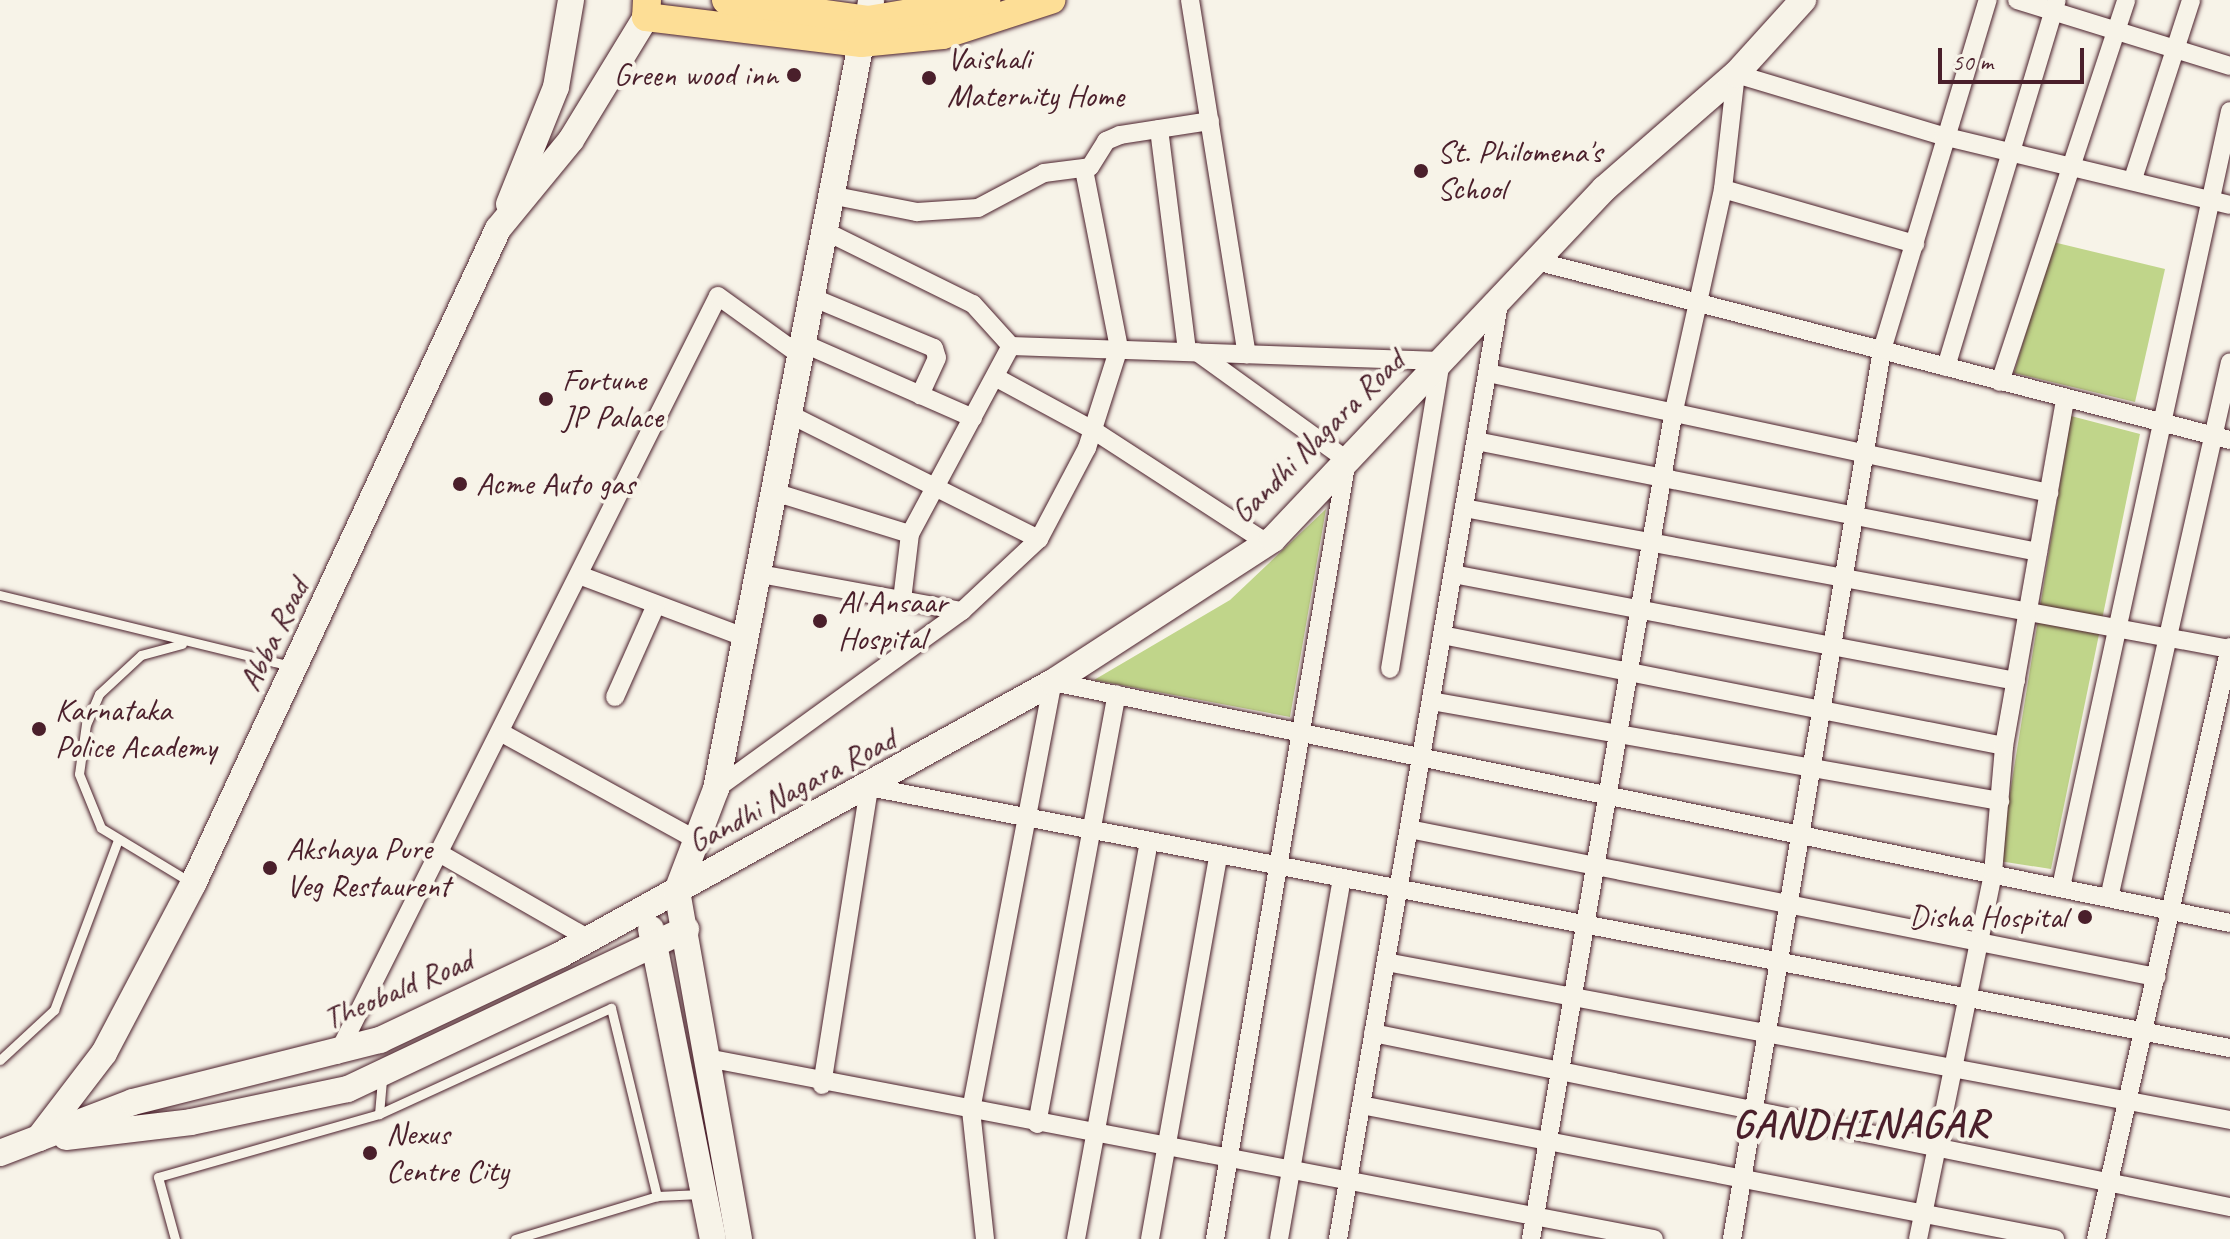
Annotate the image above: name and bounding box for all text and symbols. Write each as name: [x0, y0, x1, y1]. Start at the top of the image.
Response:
scale bar: [1942, 32, 2088, 82]
place label: Vaishali Maternity Home: [947, 41, 1124, 116]
text: 50 m: [1952, 47, 1993, 77]
place label: Green wood inn: [614, 56, 778, 94]
marker: Green wood inn: [785, 66, 803, 84]
marker: Vaishali Maternity Home: [918, 67, 940, 89]
place label: St. Philomena's School: [1437, 134, 1602, 209]
marker: St. Philomena's School: [1412, 162, 1430, 180]
street label: Gandhi Nagara Road: [1224, 343, 1412, 531]
place label: Fortune JP Palace: [562, 362, 662, 437]
marker: Fortune JP Palace: [537, 390, 555, 408]
place label: Acme Auto gas: [476, 465, 635, 503]
marker: Acme Auto gas: [451, 475, 469, 493]
street label: Abba Road: [231, 573, 317, 697]
place label: Al Ansaar Hospital: [838, 584, 947, 659]
marker: Al Ansaar Hospital: [809, 610, 831, 632]
place label: Karnataka Police Academy: [55, 692, 214, 767]
marker: Karnataka Police Academy: [30, 720, 48, 738]
street label: Gandhi Nagara Road: [682, 721, 902, 861]
place label: Akshaya Pure Veg Restaurent: [286, 831, 451, 906]
marker: Akshaya Pure Veg Restaurent: [261, 859, 279, 877]
place label: Disha Hospital: [1909, 898, 2067, 936]
marker: Disha Hospital: [2074, 906, 2096, 928]
street label: Theobald Road: [318, 941, 478, 1039]
district label: GANDHINAGAR: [1735, 1099, 1987, 1147]
place label: Nexus Centre City: [386, 1116, 509, 1191]
marker: Nexus Centre City: [361, 1144, 379, 1162]

